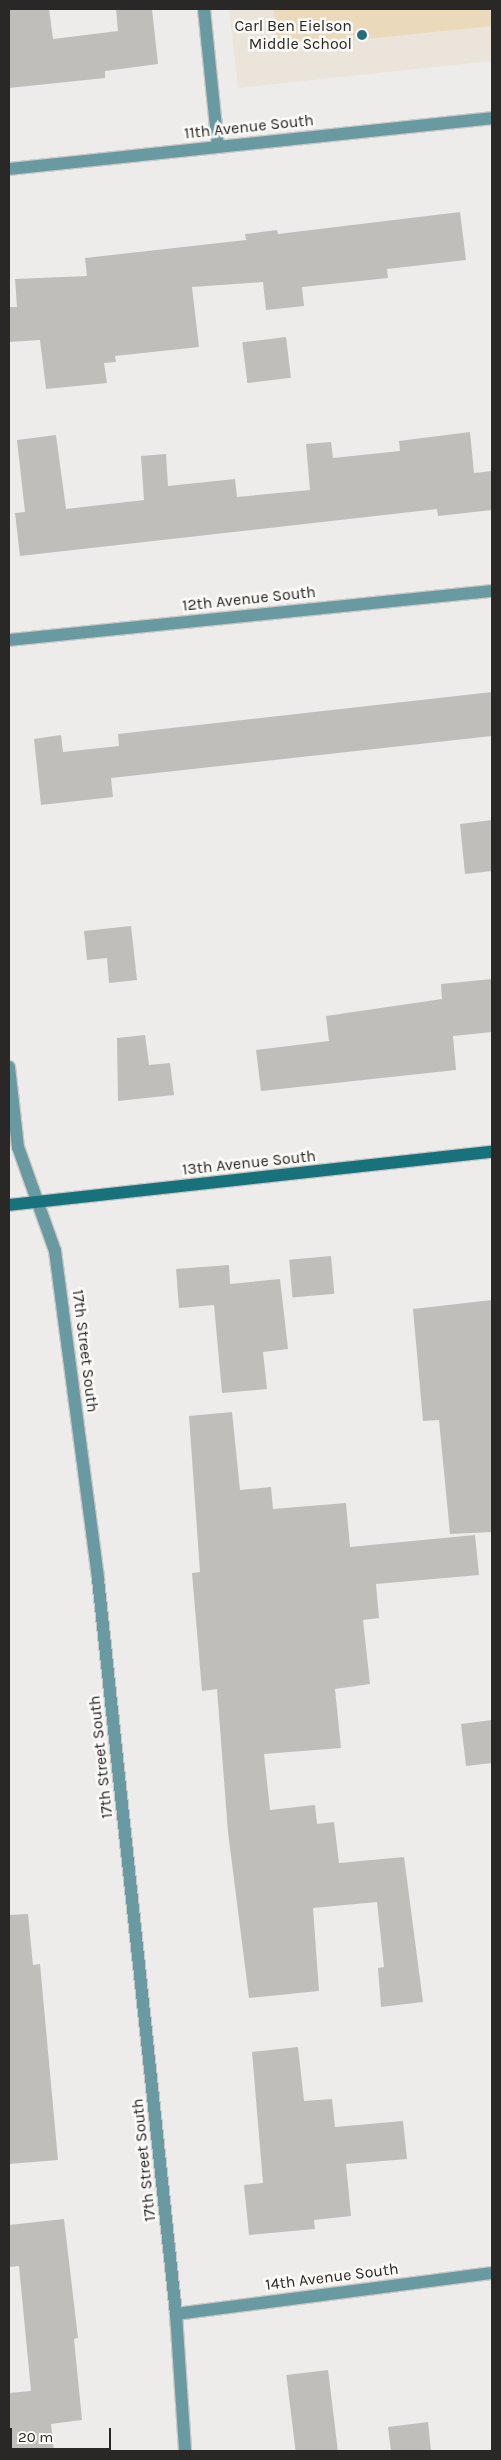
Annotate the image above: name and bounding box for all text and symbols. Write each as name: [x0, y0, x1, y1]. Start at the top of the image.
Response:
place label: Carl Ben Eielson Middle School: [234, 16, 352, 54]
marker: Carl Ben Eielson Middle School: [356, 29, 368, 41]
street label: 11th Avenue South: [183, 111, 315, 143]
street label: 12th Avenue South: [181, 582, 317, 616]
street label: 13th Avenue South: [181, 1146, 317, 1180]
street label: 17th Street South: [68, 1288, 102, 1414]
street label: 17th Street South: [85, 1694, 117, 1820]
street label: 17th Street South: [128, 2097, 160, 2223]
street label: 14th Avenue South: [264, 2259, 400, 2295]
scale bar: [12, 2418, 114, 2450]
text: 20 m: [18, 2428, 53, 2446]

